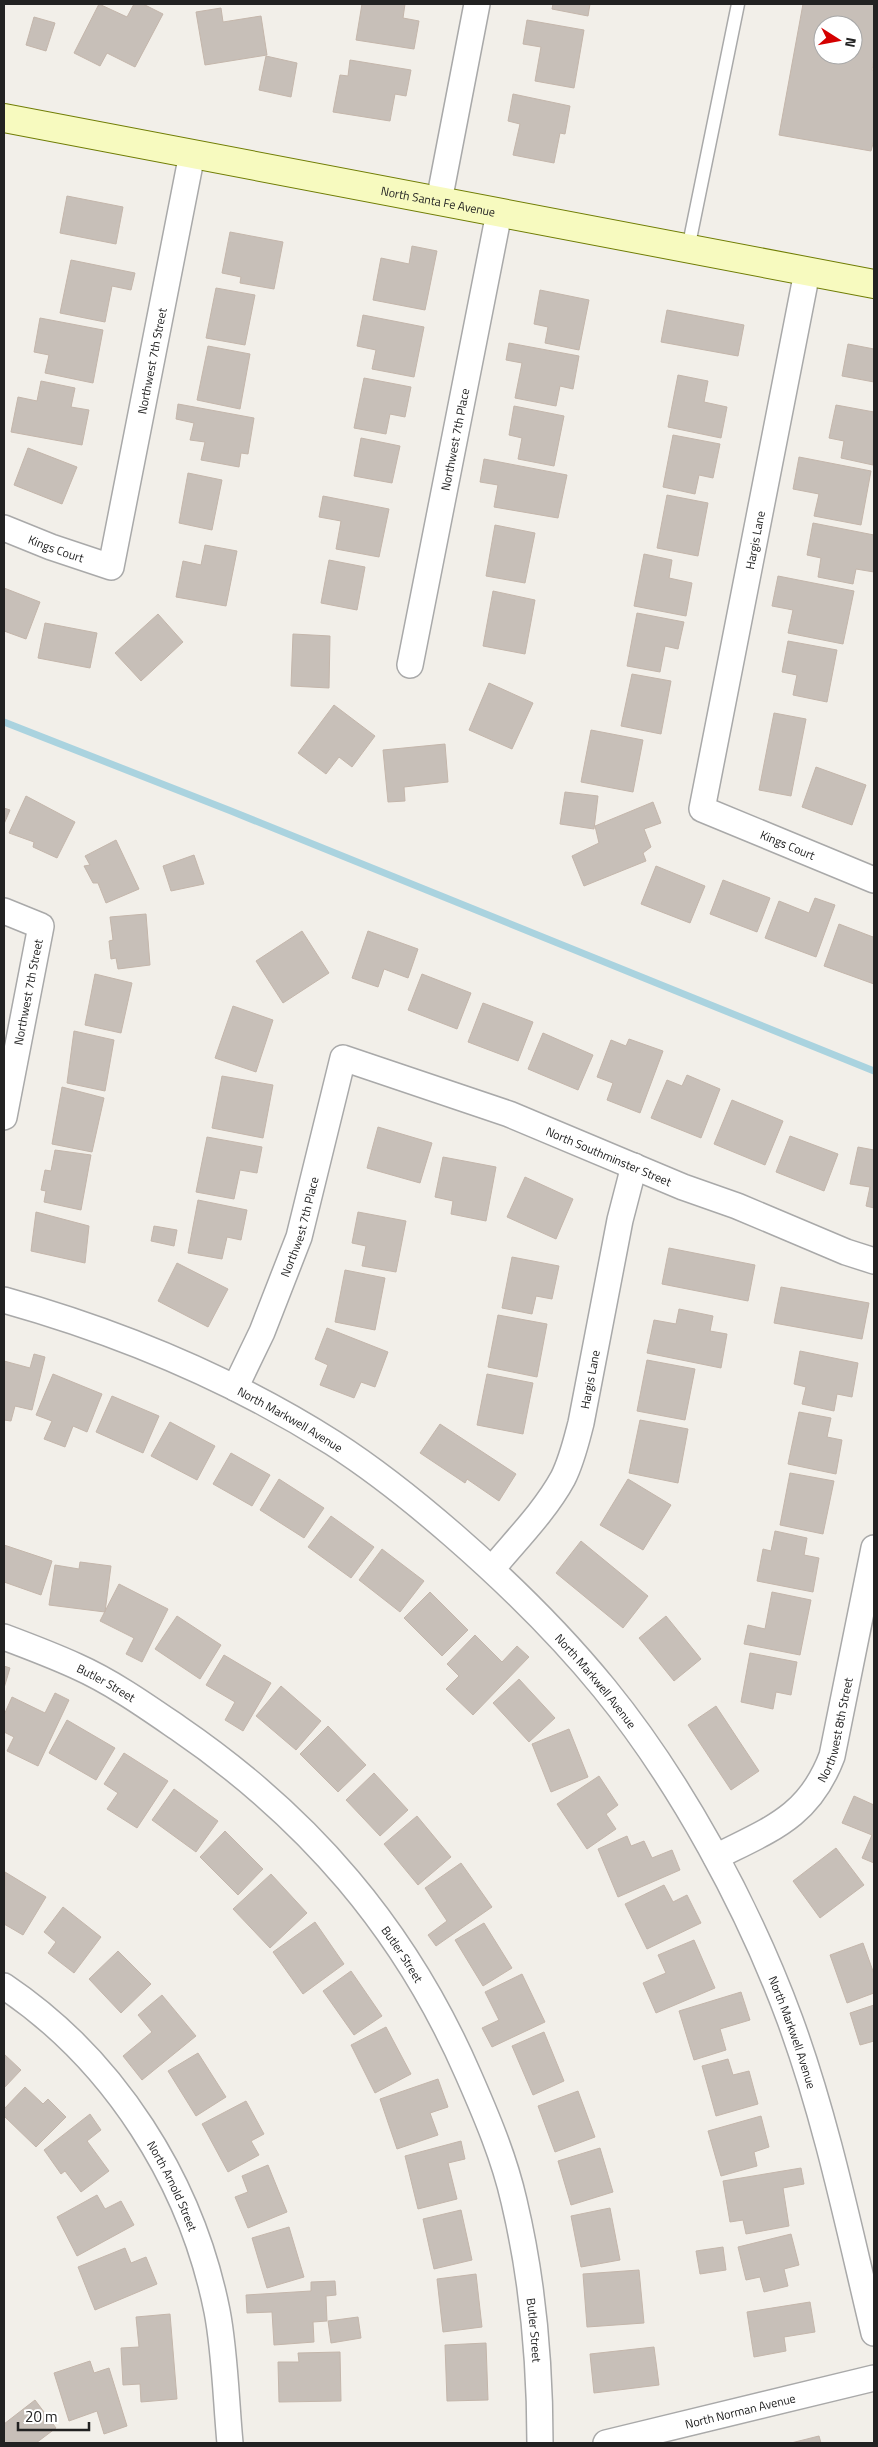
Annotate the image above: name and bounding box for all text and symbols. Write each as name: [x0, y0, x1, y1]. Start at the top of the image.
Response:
north arrow: [813, 15, 863, 65]
text: N: [840, 36, 862, 49]
street label: North Santa Fe Avenue: [379, 181, 497, 221]
street label: Northwest 7th Street: [132, 305, 171, 416]
street label: Northwest 7th Place: [435, 386, 474, 492]
street label: Hargis Lane: [740, 509, 770, 571]
street label: Kings Court: [26, 529, 87, 567]
street label: Kings Court: [757, 825, 819, 865]
street label: Northwest 7th Street: [8, 937, 48, 1047]
street label: North Southminster Street: [543, 1121, 675, 1191]
street label: Northwest 7th Place: [275, 1175, 323, 1280]
street label: Hargis Lane: [574, 1348, 604, 1410]
street label: North Markwell Avenue: [234, 1381, 347, 1457]
street label: North Markwell Avenue: [551, 1629, 642, 1732]
street label: Butler Street: [74, 1658, 140, 1707]
street label: Northwest 8th Street: [812, 1675, 857, 1786]
street label: Butler Street: [377, 1922, 429, 1987]
street label: North Markwell Avenue: [764, 1973, 822, 2091]
street label: North Arnold Street: [143, 2137, 203, 2234]
street label: Butler Street: [522, 2297, 547, 2364]
street label: North Norman Avenue: [683, 2388, 797, 2433]
scale bar: [18, 2400, 89, 2432]
text: 20 m: [25, 2405, 58, 2428]

